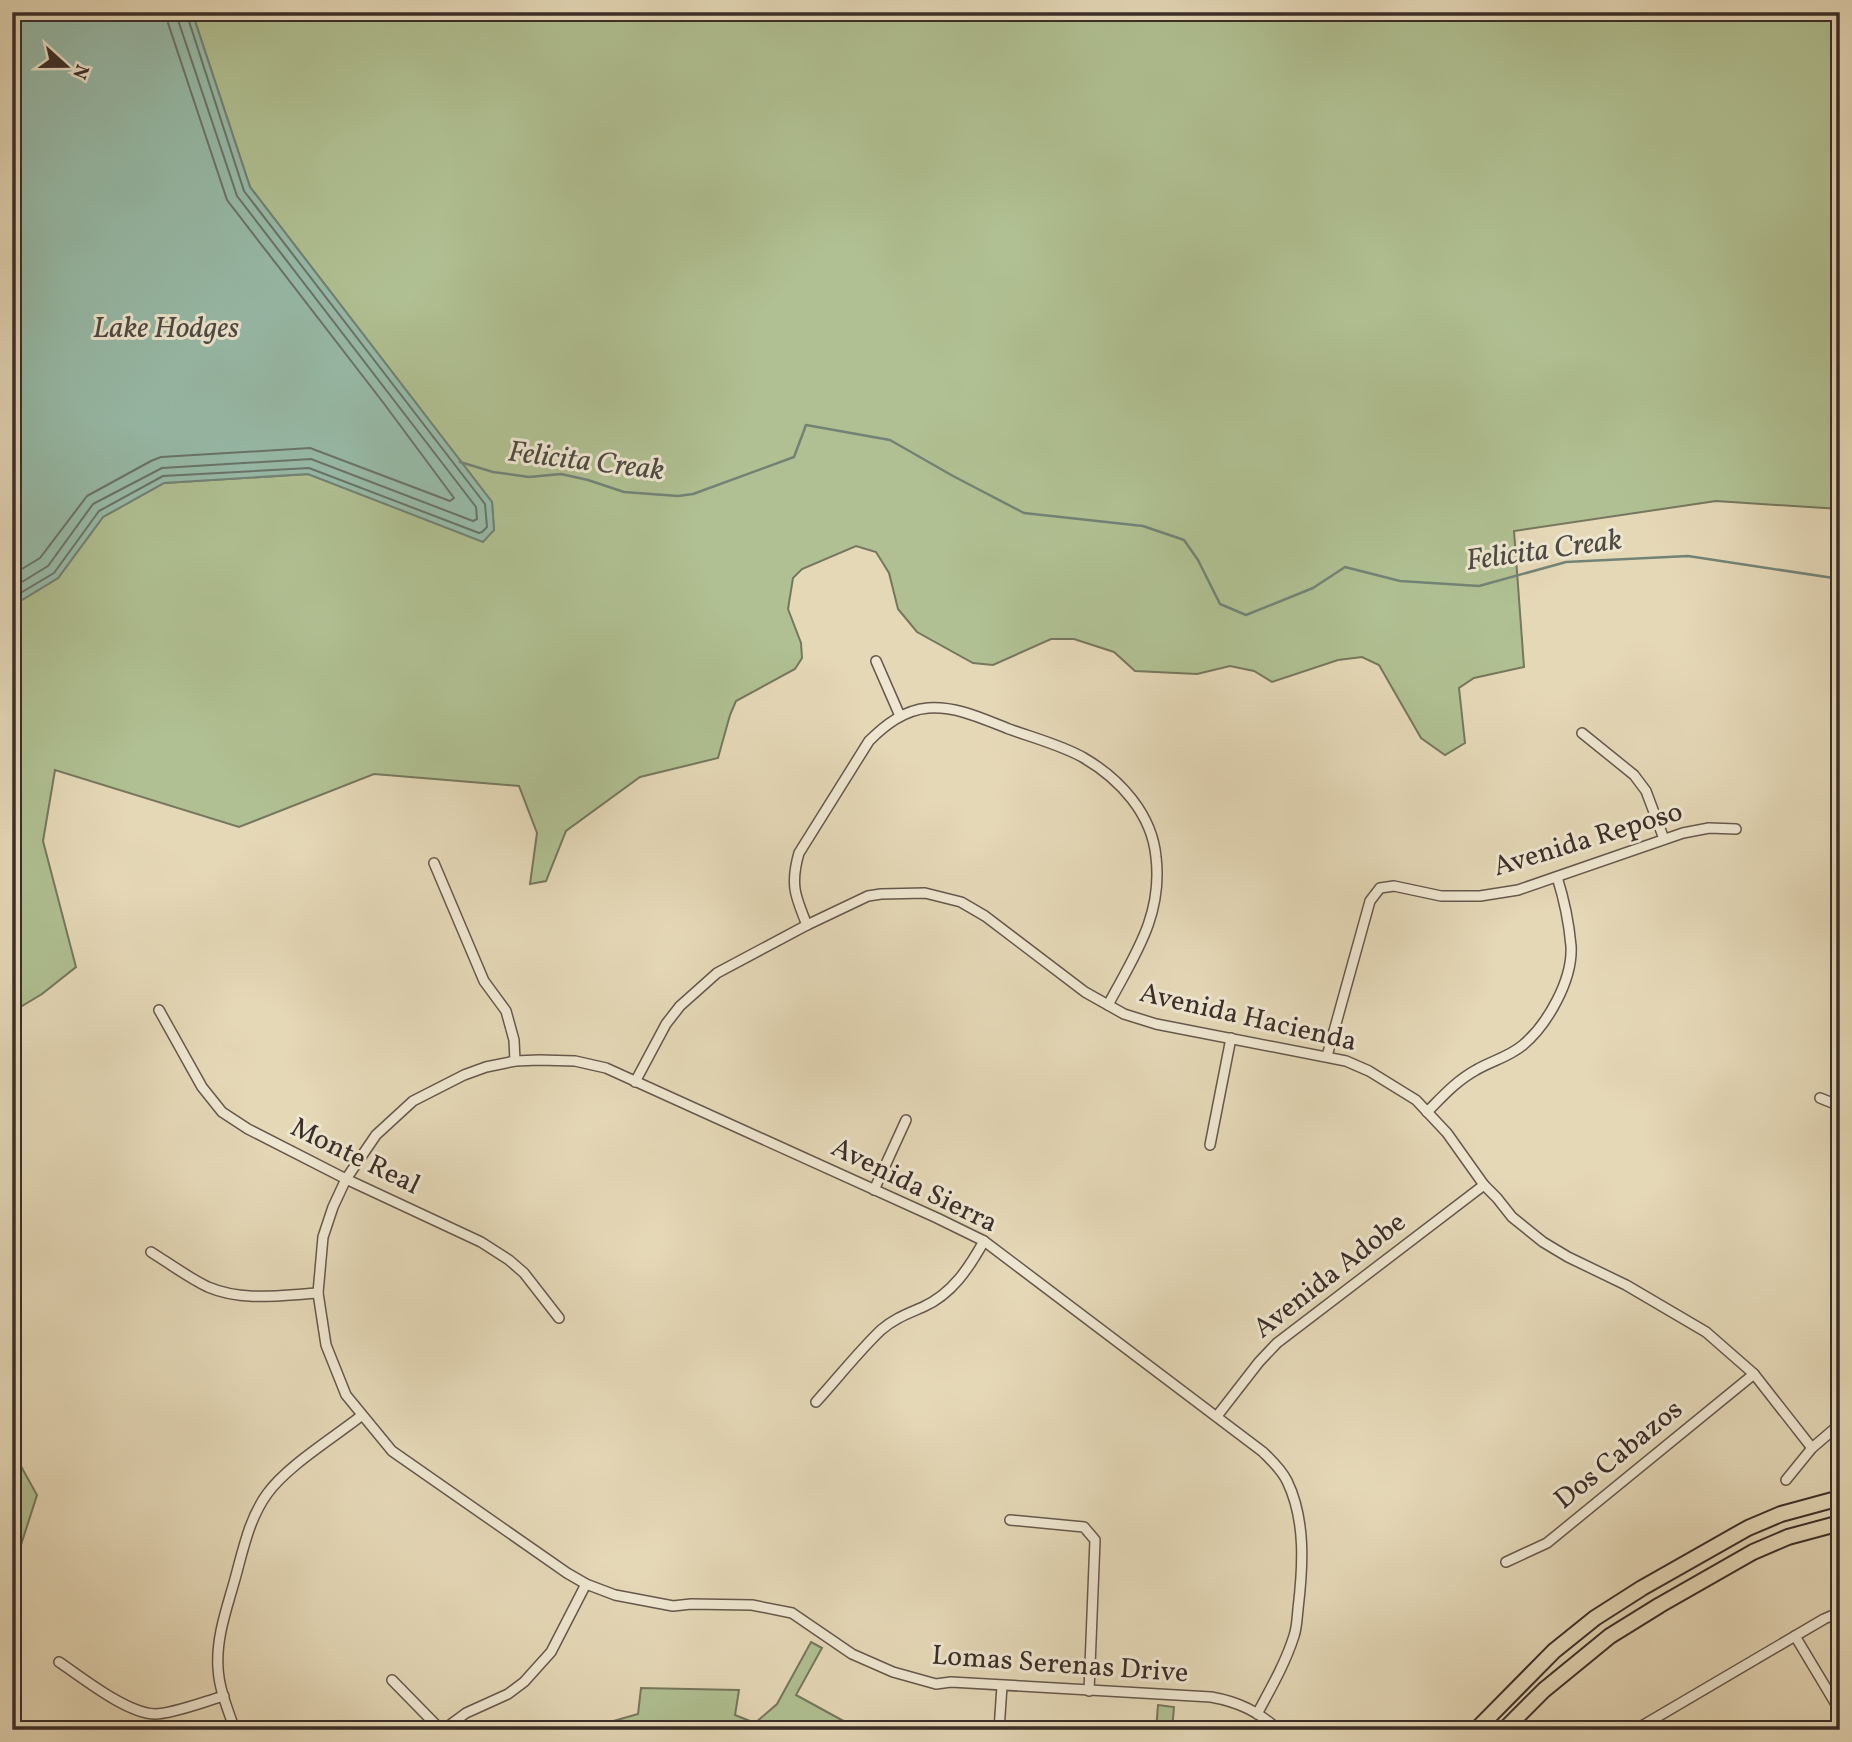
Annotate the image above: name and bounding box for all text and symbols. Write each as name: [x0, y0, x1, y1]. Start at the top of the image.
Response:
north arrow: [32, 32, 102, 102]
text: N: [65, 60, 95, 83]
water label: Lake Hodges: [93, 308, 239, 350]
water label: Felicita Creak: [505, 432, 667, 492]
water label: Felicita Creak: [1463, 519, 1625, 583]
street label: Avenida Reposo: [1489, 793, 1687, 887]
street label: Avenida Hacienda: [1135, 974, 1361, 1062]
street label: Monte Real: [284, 1109, 426, 1205]
street label: Avenida Sierra: [824, 1129, 1004, 1243]
street label: Avenida Adobe: [1245, 1204, 1415, 1348]
street label: Dos Cabazos: [1546, 1391, 1692, 1519]
street label: Lomas Serenas Drive: [930, 1637, 1190, 1693]

